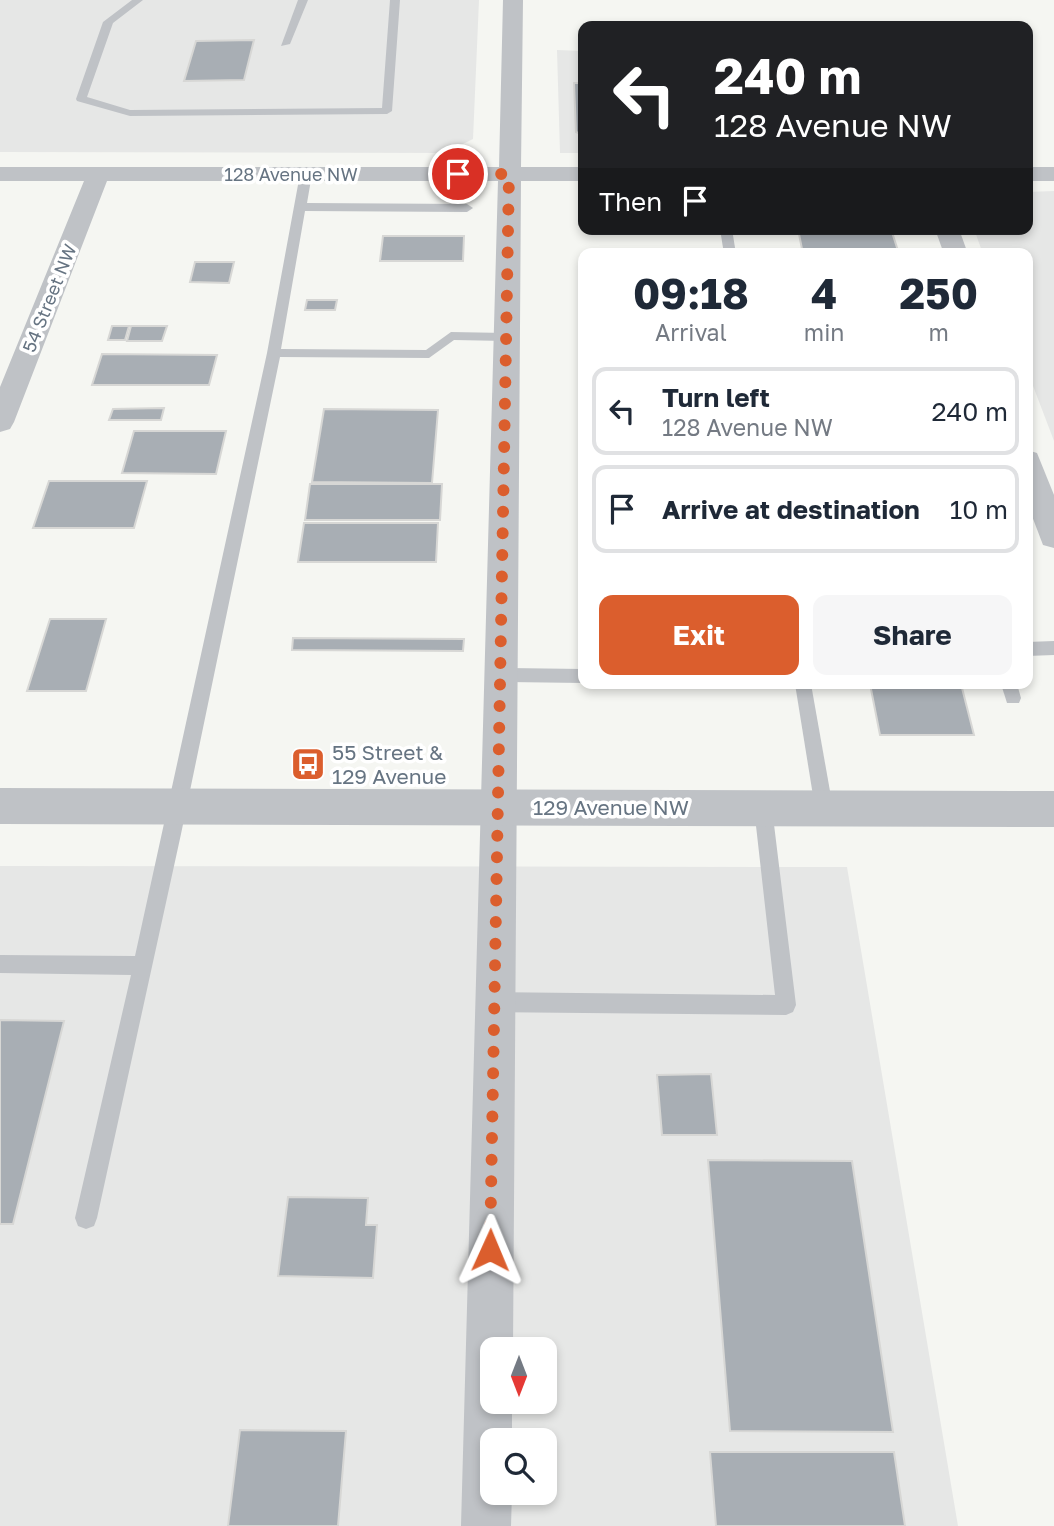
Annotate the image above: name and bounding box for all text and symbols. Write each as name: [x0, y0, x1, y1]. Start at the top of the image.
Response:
text: 240 m: [714, 46, 862, 105]
icon: left: [599, 49, 690, 140]
text: 128 Avenue NW: [714, 106, 952, 144]
pin: [428, 144, 488, 204]
icon: arrive: [439, 155, 477, 193]
street label: 128 Avenue NW: [224, 163, 358, 185]
icon: arrive: [676, 182, 714, 220]
text: Then: [599, 186, 662, 217]
street label: 54 Street NW: [17, 241, 81, 355]
text: 09:18: [633, 268, 749, 318]
text: 4: [811, 268, 837, 318]
text: 250: [899, 268, 978, 318]
text: Arrival: [655, 318, 727, 346]
text: min: [804, 318, 845, 346]
text: m: [929, 318, 949, 346]
text: Turn left: [662, 382, 770, 413]
icon: left: [603, 392, 641, 430]
text: 240 m: [931, 396, 1008, 427]
text: 128 Avenue NW: [662, 413, 833, 441]
icon: arrive: [603, 490, 641, 528]
text: Arrive at destination: [662, 494, 920, 525]
text: 10 m: [950, 494, 1008, 525]
button: Exit: [599, 595, 799, 675]
button: Share: [813, 595, 1012, 675]
place label: 55 Street & 129 Avenue: [332, 739, 446, 789]
bus stop icon: 55 Street & 129 Avenue: [289, 745, 327, 783]
street label: 129 Avenue NW: [533, 794, 689, 820]
position arrow: [453, 1213, 527, 1287]
north arrow: [480, 1337, 556, 1414]
map controls: [480, 1337, 557, 1505]
button: search: [480, 1428, 557, 1505]

